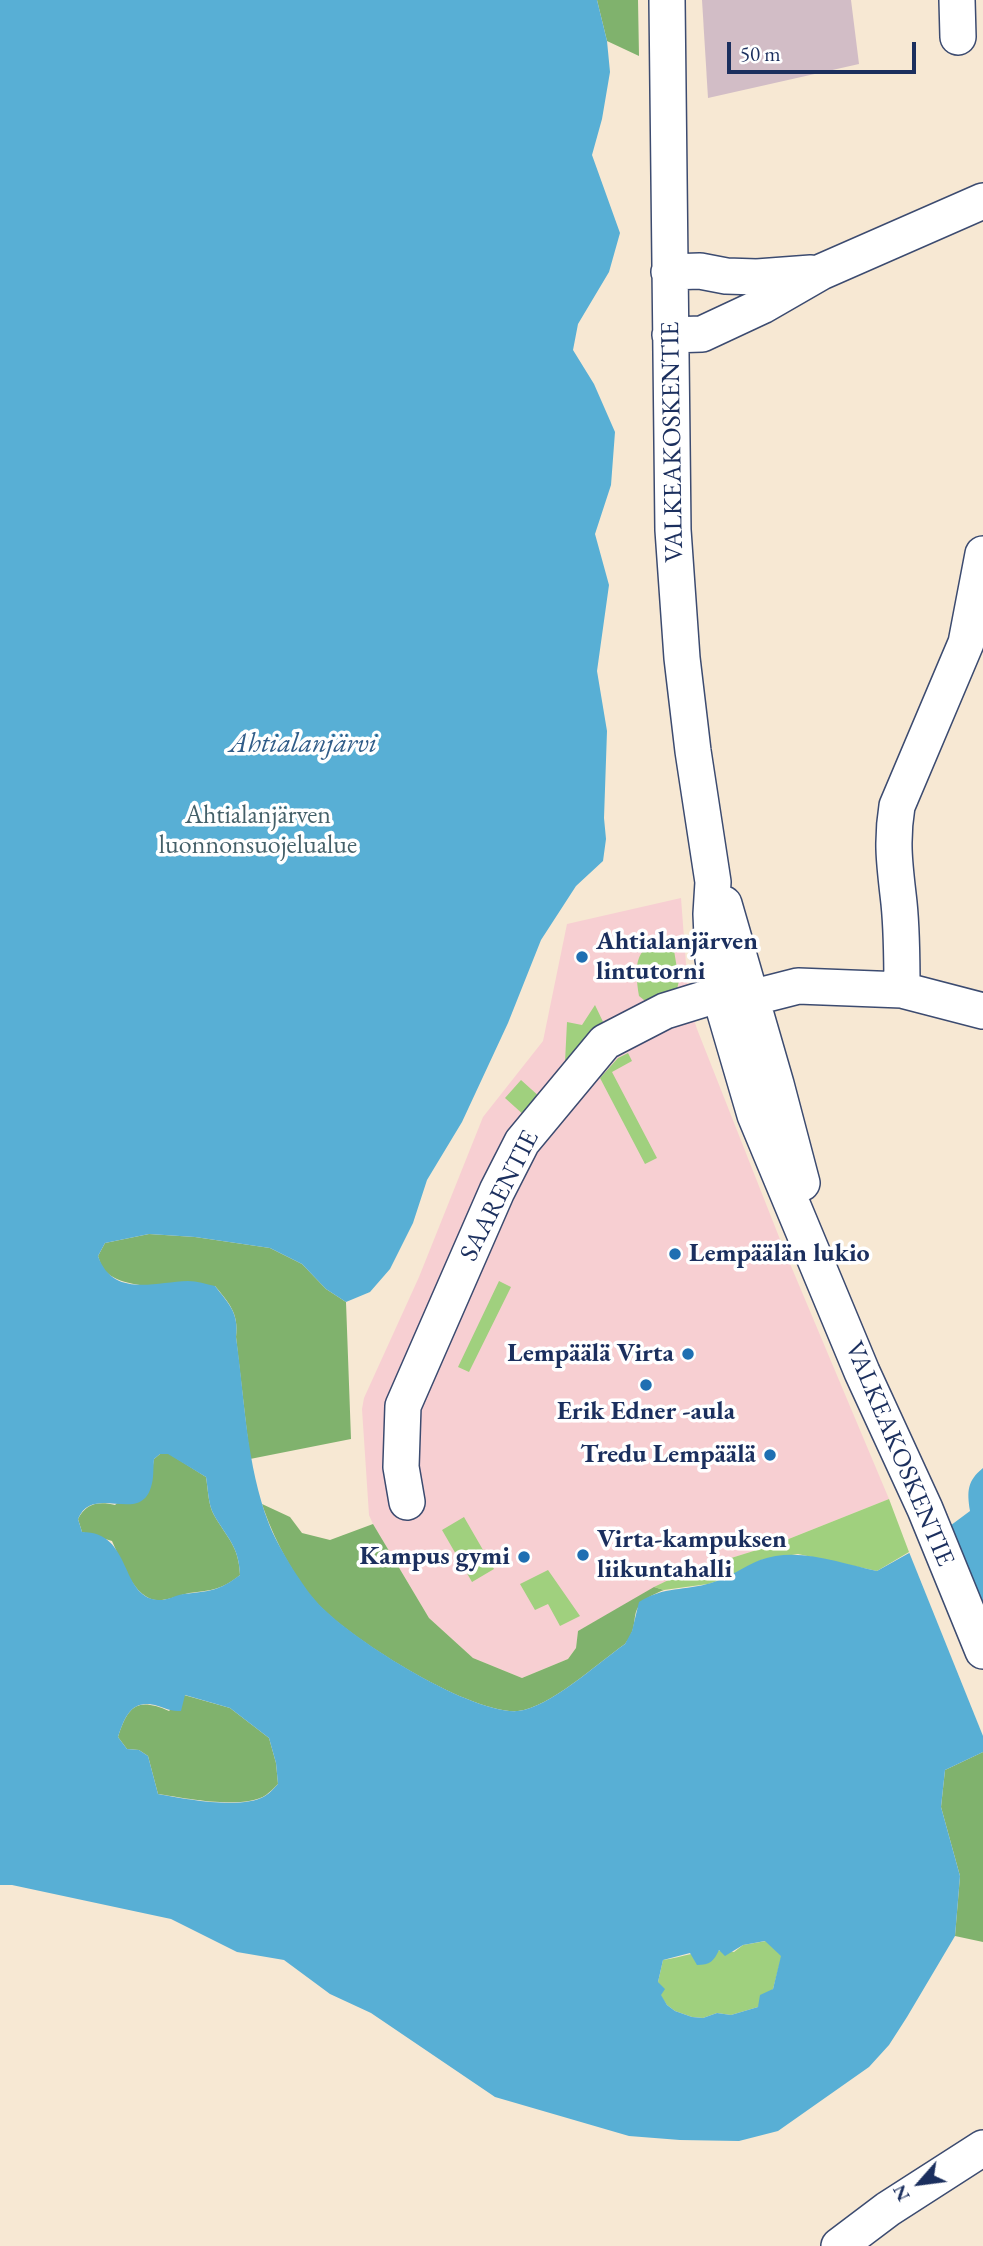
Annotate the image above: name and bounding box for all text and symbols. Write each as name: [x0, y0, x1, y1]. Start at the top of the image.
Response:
scale bar: [731, 28, 920, 72]
text: 50 m: [740, 40, 781, 67]
street label: VALKEAKOSKENTIE: [655, 321, 691, 563]
water label: Ahtialanjärvi: [229, 727, 377, 761]
park label: Ahtialanjärven luonnonsuojelualue: [159, 800, 357, 862]
place label: Ahtialanjärven lintutorni: [596, 926, 758, 988]
marker: Ahtialanjärven lintutorni: [574, 949, 590, 965]
street label: SAARENTIE: [454, 1125, 546, 1267]
place label: Lempäälän lukio: [689, 1238, 870, 1270]
marker: Lempäälän lukio: [667, 1246, 683, 1262]
street label: VALKEAKOSKENTIE: [838, 1337, 960, 1571]
place label: Lempäälä Virta: [507, 1338, 674, 1370]
marker: Lempäälä Virta: [680, 1346, 696, 1362]
marker: Erik Edner -aula: [638, 1377, 654, 1393]
place label: Erik Edner -aula: [557, 1396, 735, 1428]
place label: Tredu Lempäälä: [580, 1439, 756, 1471]
marker: Tredu Lempäälä: [762, 1447, 778, 1463]
place label: Virta-kampuksen liikuntahalli: [597, 1524, 787, 1586]
place label: Kampus gymi: [359, 1541, 510, 1573]
marker: Virta-kampuksen liikuntahalli: [575, 1547, 591, 1563]
marker: Kampus gymi: [516, 1549, 532, 1565]
north arrow: [885, 2148, 955, 2218]
text: N: [886, 2180, 916, 2206]

